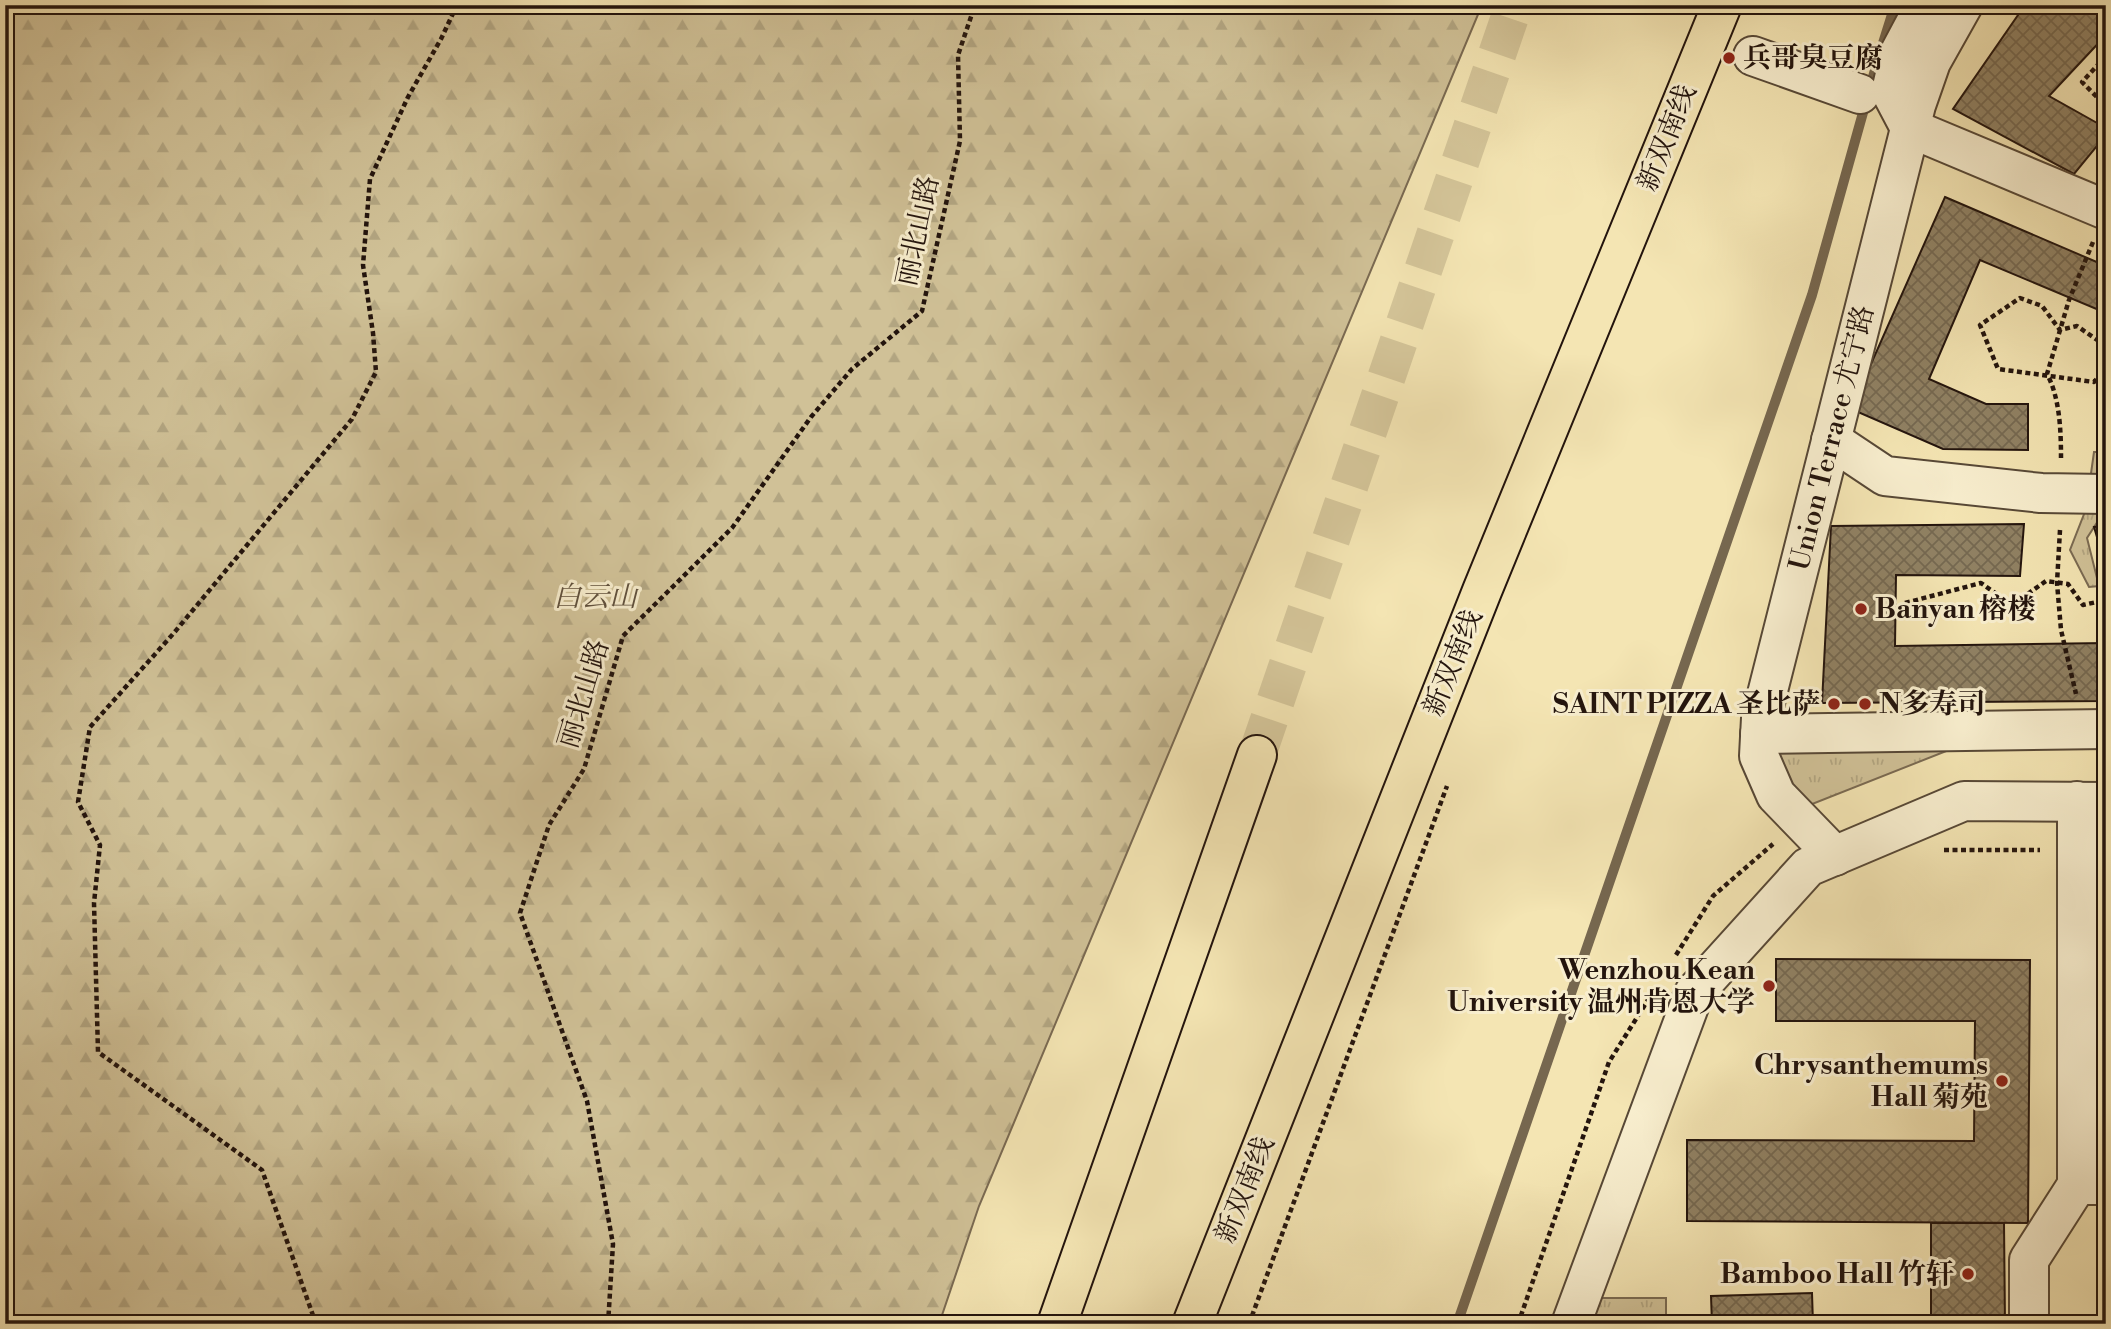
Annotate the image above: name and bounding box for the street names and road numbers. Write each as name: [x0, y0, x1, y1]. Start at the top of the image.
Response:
street label: 新双南线: [1630, 80, 1704, 196]
street label: 丽北山路: [889, 173, 947, 289]
street label: Union Terrace 尤宁路: [1782, 302, 1882, 574]
street label: 新双南线: [1416, 605, 1490, 721]
street label: 丽北山路: [551, 635, 617, 753]
street label: 新双南线: [1208, 1132, 1282, 1248]

